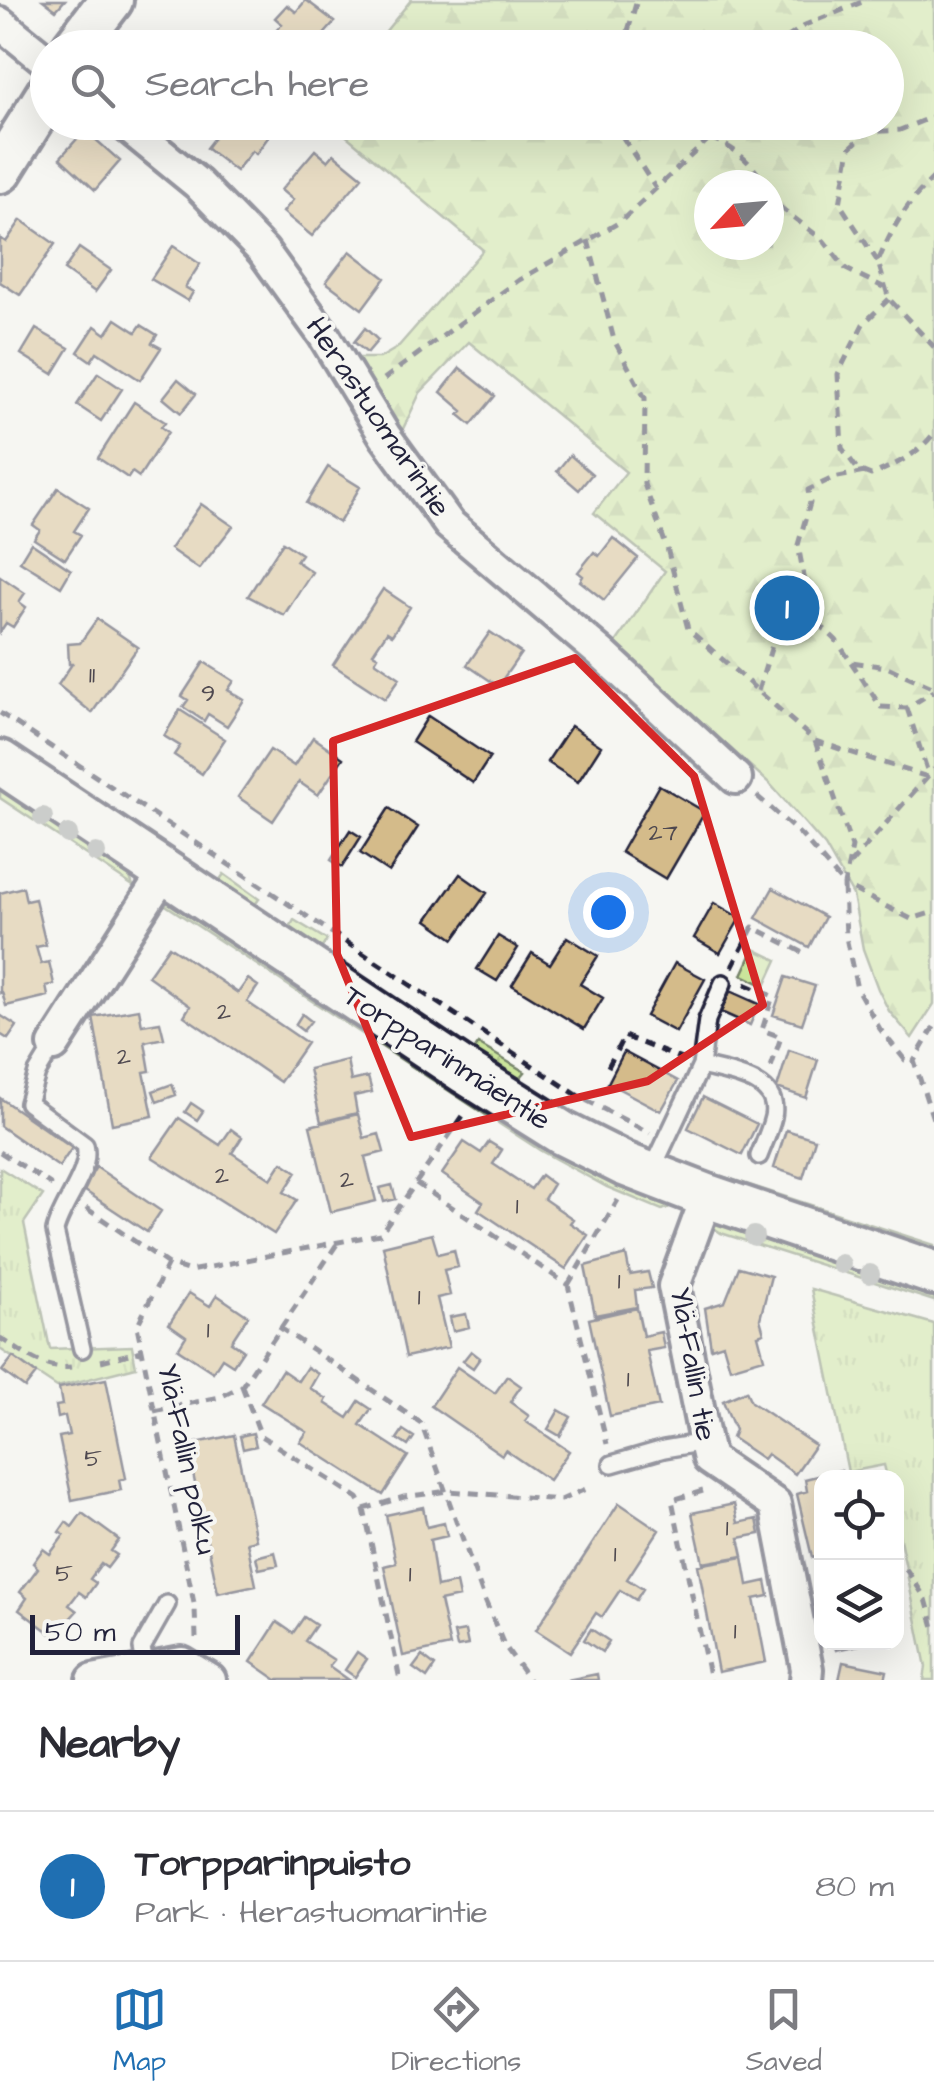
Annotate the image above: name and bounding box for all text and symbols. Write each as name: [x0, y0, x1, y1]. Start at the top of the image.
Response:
search box: [30, 30, 904, 140]
icon: search: [65, 58, 120, 113]
text: Search here: [145, 59, 369, 111]
north arrow: [694, 170, 784, 260]
street label: Herastuomarintie: [295, 309, 461, 525]
pin: 1: [754, 570, 820, 646]
house number: 11: [89, 658, 95, 693]
house number: 9: [201, 676, 215, 711]
house number: 27: [648, 815, 678, 850]
your location: [583, 887, 634, 938]
street label: Torpparinmäentie: [335, 975, 559, 1141]
house number: 2: [217, 994, 231, 1029]
house number: 2: [117, 1039, 131, 1074]
house number: 2: [215, 1158, 229, 1193]
house number: 2: [340, 1162, 354, 1197]
house number: 1: [515, 1189, 519, 1224]
house number: 1: [617, 1264, 621, 1299]
house number: 1: [417, 1280, 421, 1315]
street label: Ylä-Fallin tie: [659, 1284, 727, 1444]
house number: 1: [206, 1313, 210, 1348]
street label: Ylä-Fallin polku: [146, 1360, 228, 1558]
house number: 1: [626, 1362, 630, 1397]
house number: 5: [84, 1441, 102, 1476]
map controls: [814, 1470, 904, 1650]
button: locate: [814, 1470, 904, 1560]
house number: 1: [725, 1511, 729, 1546]
house number: 1: [613, 1537, 617, 1572]
house number: 5: [55, 1556, 73, 1591]
house number: 1: [408, 1557, 412, 1592]
button: layers: [814, 1560, 904, 1650]
scale bar: [30, 1610, 240, 1654]
text: 50 m: [45, 1613, 116, 1652]
house number: 1: [733, 1614, 737, 1649]
text: Nearby: [40, 1716, 180, 1774]
text: Torpparinpuisto: [135, 1838, 410, 1890]
text: 1: [70, 1864, 75, 1909]
text: 80 m: [815, 1864, 894, 1909]
text: Park · Herastuomarintie: [135, 1890, 488, 1935]
tab: Map: [112, 1982, 167, 2081]
tab: Directions: [391, 1982, 521, 2081]
tab: Saved: [746, 1982, 822, 2081]

